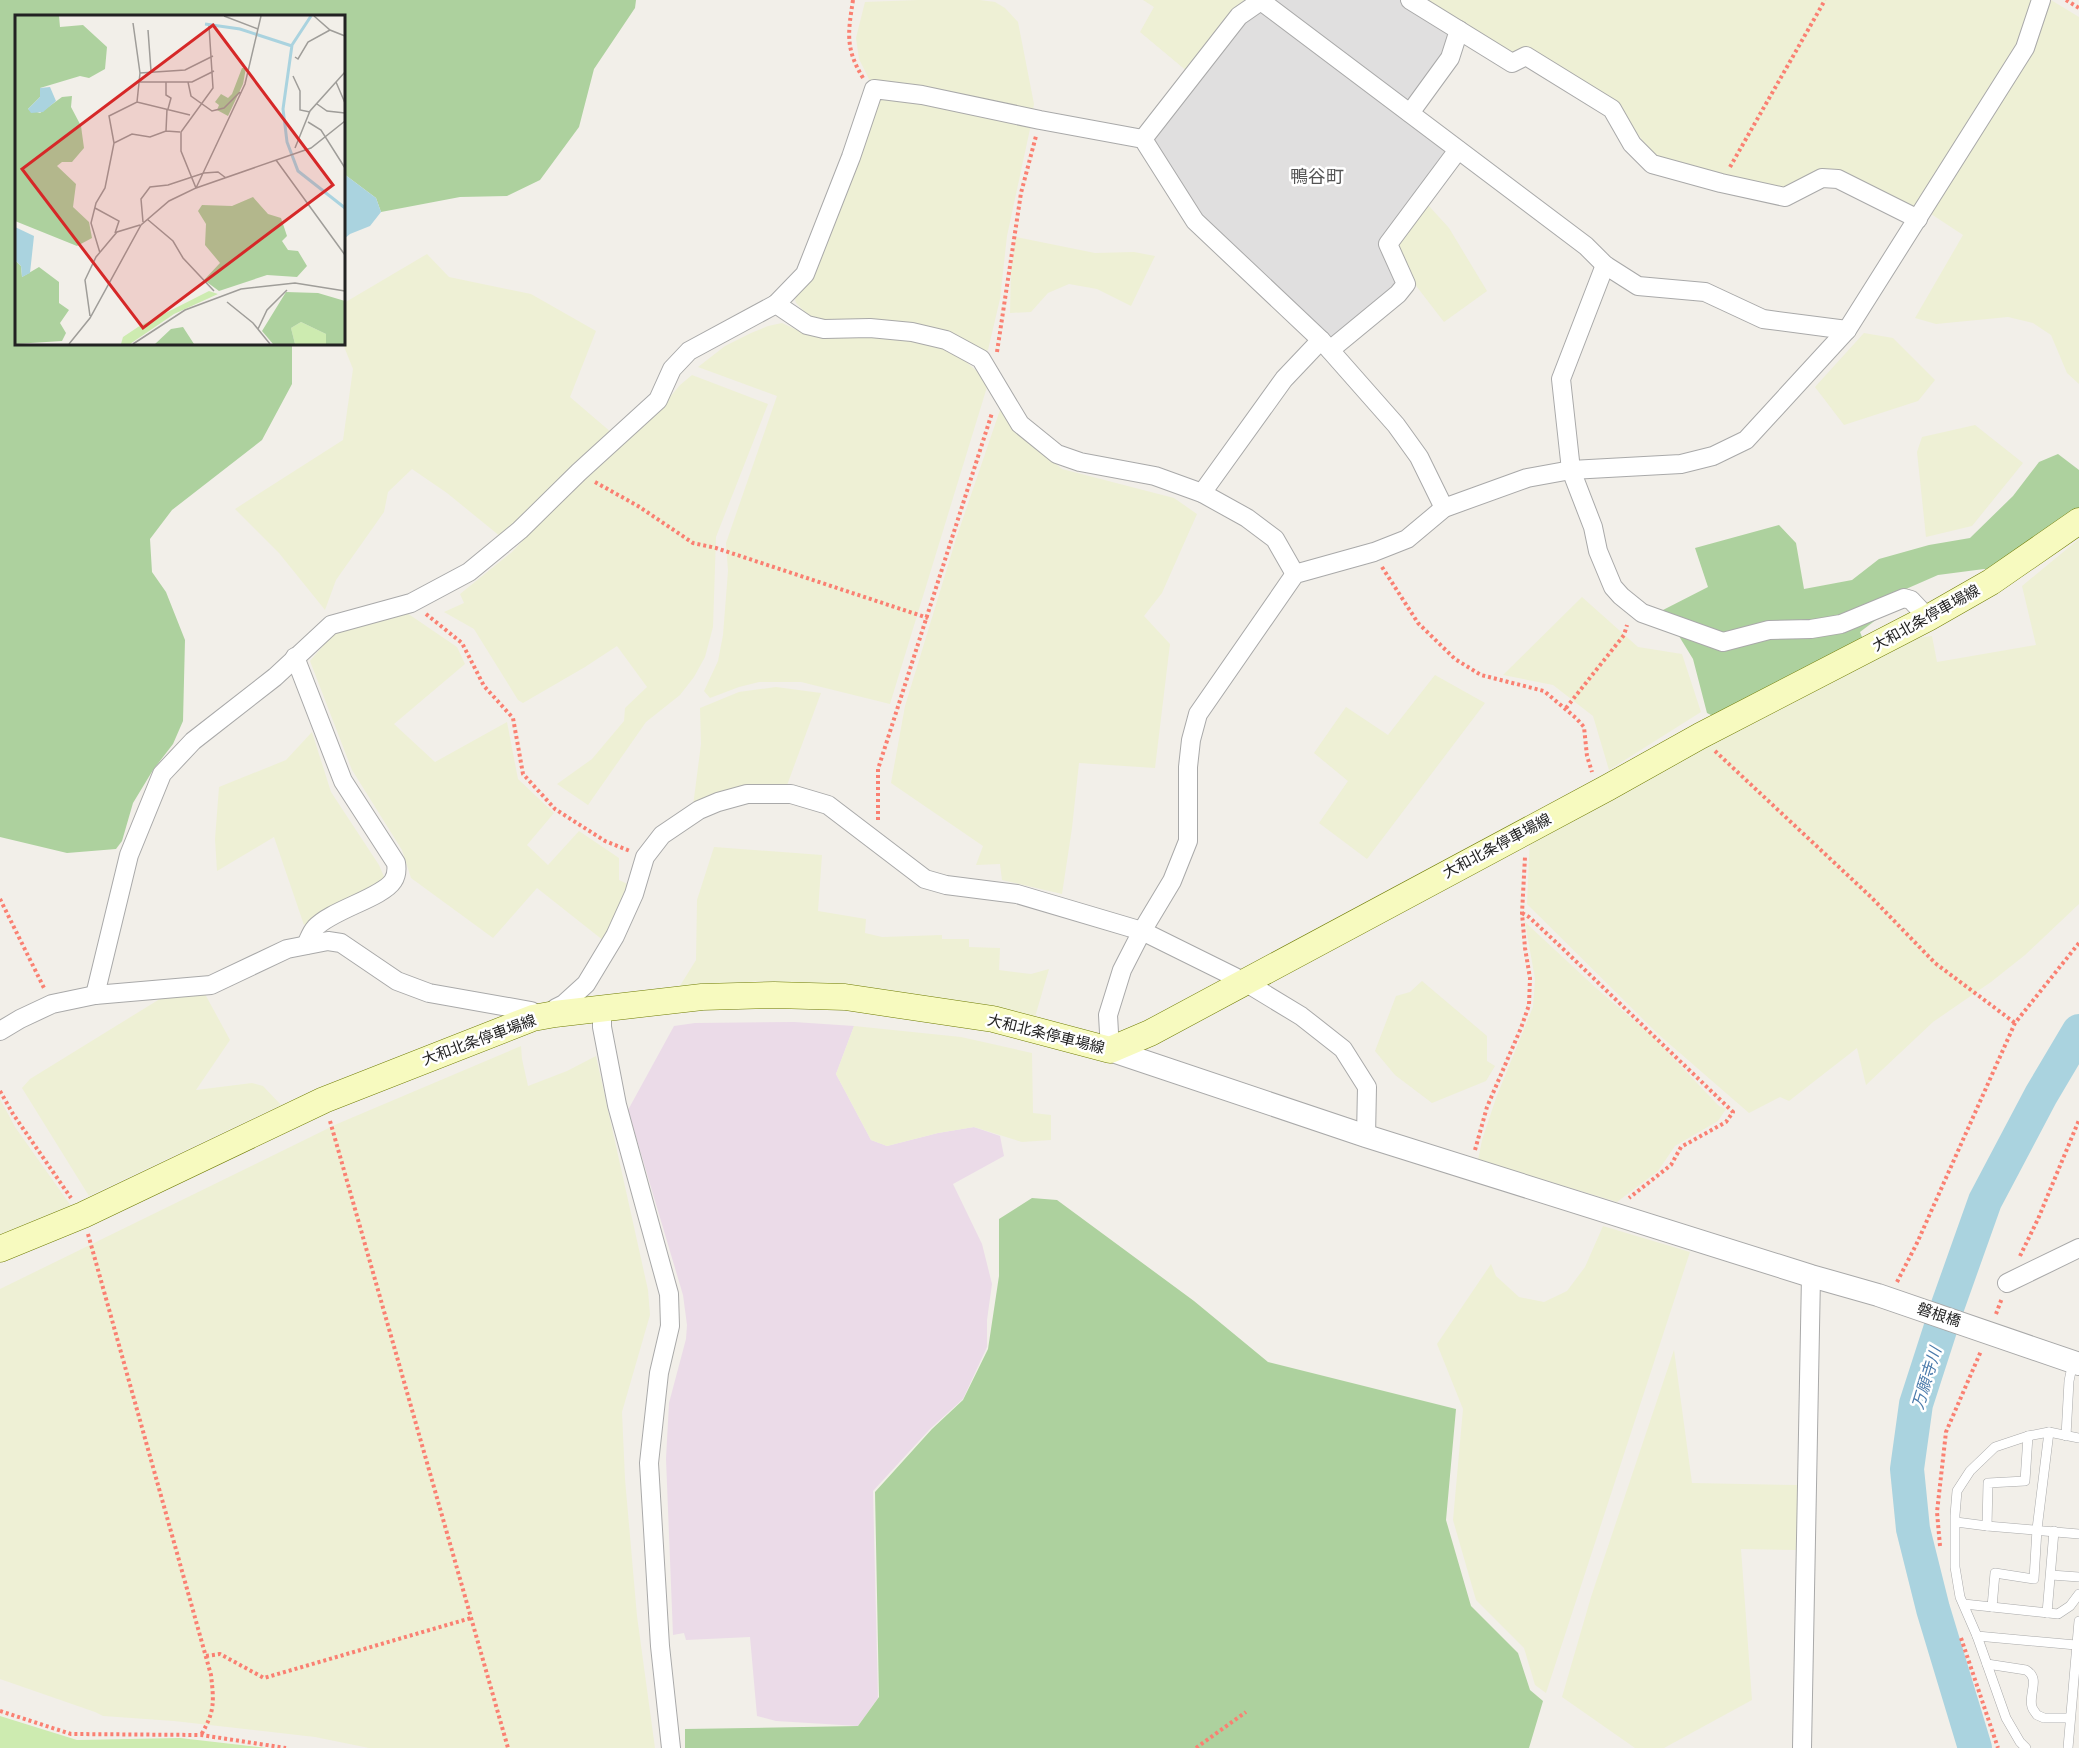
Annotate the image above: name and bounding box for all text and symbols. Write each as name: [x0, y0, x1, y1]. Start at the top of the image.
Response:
inset map: [15, 15, 345, 345]
district label: 鴨谷町: [1290, 166, 1344, 187]
street label: 大和北条停車場線: [1869, 581, 1982, 654]
street label: 大和北条停車場線: [1440, 810, 1554, 881]
street label: 大和北条停車場線: [420, 1011, 538, 1068]
street label: 大和北条停車場線: [986, 1011, 1106, 1056]
street label: 磐根橋: [1915, 1299, 1963, 1330]
water label: 万願寺川: [1908, 1343, 1946, 1412]

